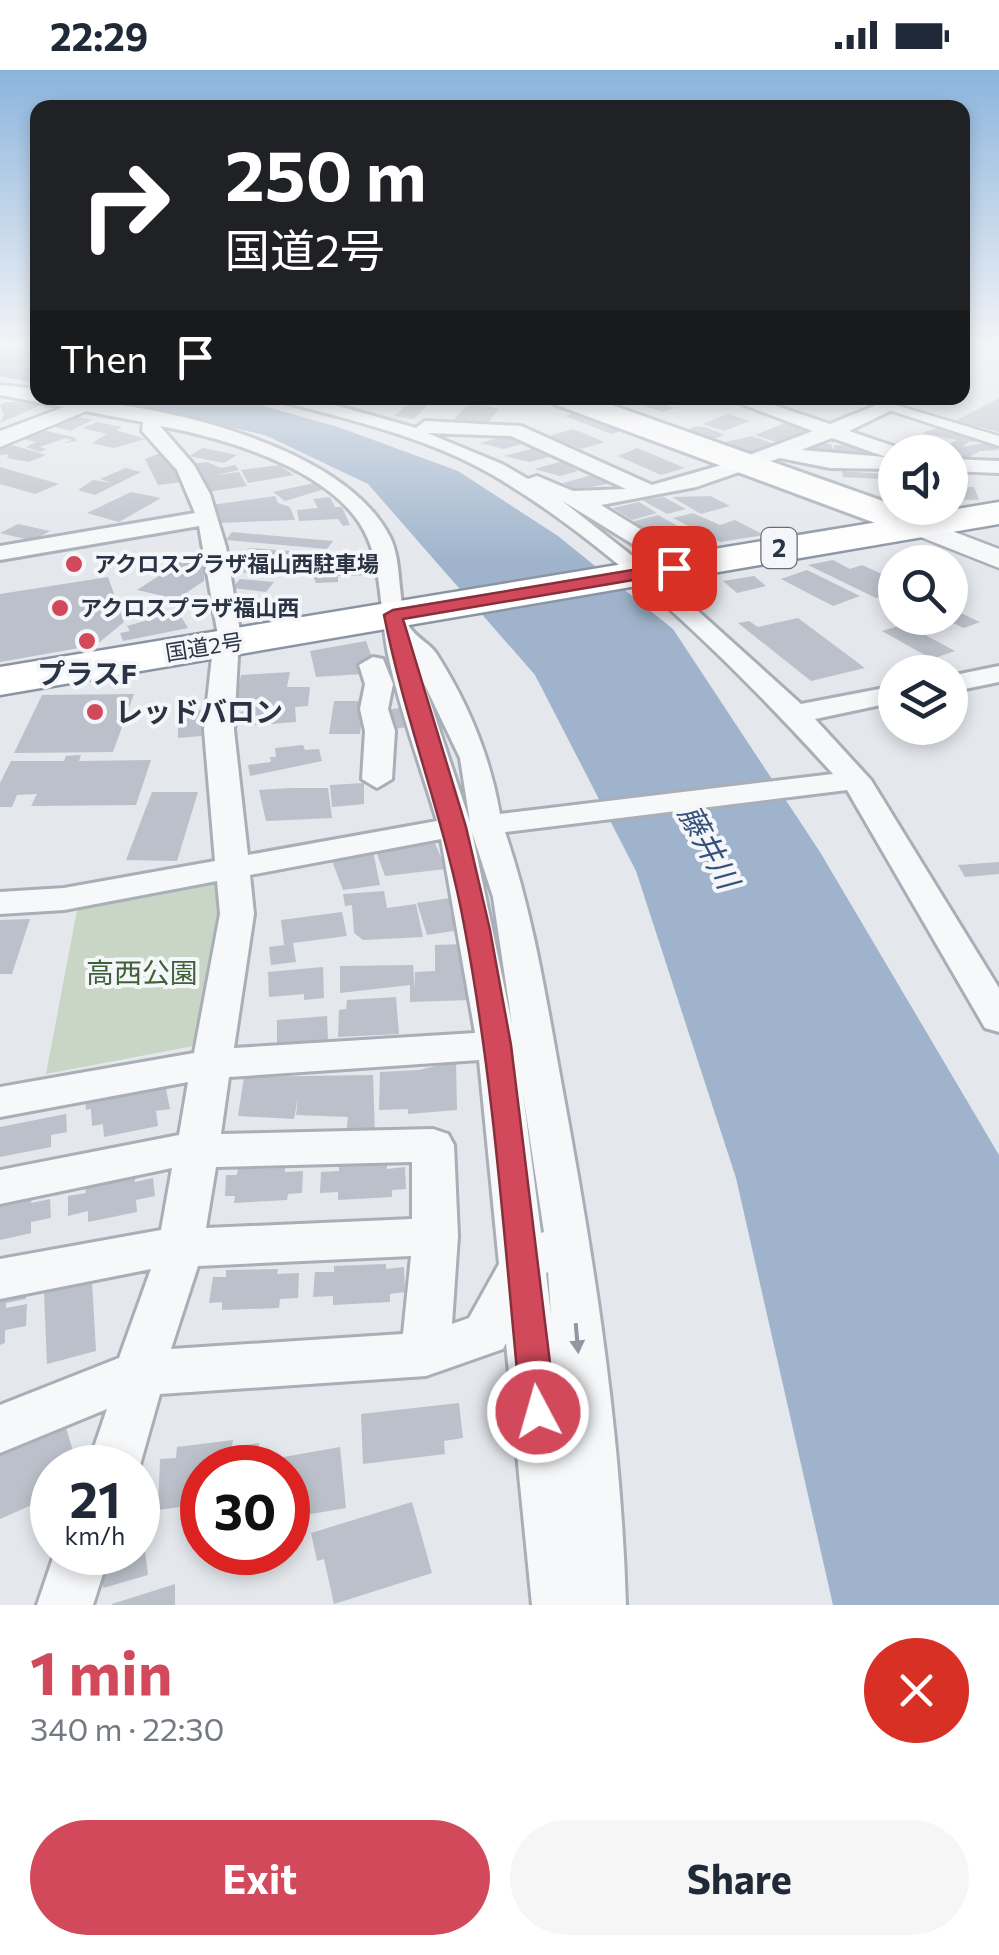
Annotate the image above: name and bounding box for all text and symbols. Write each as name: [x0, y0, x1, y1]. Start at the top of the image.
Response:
text: 22:29: [50, 12, 148, 59]
text: 250 m: [225, 130, 427, 215]
icon: right: [60, 140, 190, 270]
text: 国道2号: [225, 221, 385, 276]
icon: arrive: [168, 330, 223, 385]
text: Then: [60, 334, 148, 381]
map controls: [878, 435, 968, 745]
button: sound: [878, 435, 968, 525]
pin: [632, 526, 717, 611]
road number: 2: [762, 528, 796, 568]
icon: arrive: [647, 541, 702, 596]
button: search: [878, 545, 968, 635]
place label: アクロスプラザ福山西駐車場: [94, 550, 379, 577]
marker: アクロスプラザ福山西駐車場: [63, 553, 85, 575]
place label: アクロスプラザ福山西: [80, 594, 299, 621]
marker: アクロスプラザ福山西: [49, 597, 71, 619]
street label: 国道2号: [163, 627, 245, 666]
marker: プラスF: [76, 630, 98, 652]
button: layers: [878, 655, 968, 745]
place label: プラスF: [37, 656, 137, 690]
place label: レッドバロン: [115, 694, 283, 728]
marker: レッドバロン: [84, 701, 106, 723]
water label: 藤井川: [672, 797, 750, 897]
park label: 高西公園: [86, 955, 198, 989]
one-way arrow: [569, 1323, 585, 1354]
position arrow: [486, 1360, 590, 1464]
speed limit sign: 30: [180, 1445, 310, 1575]
text: 21: [69, 1467, 121, 1528]
text: km/h: [65, 1520, 125, 1550]
text: 1 min: [30, 1634, 172, 1707]
button: close: [864, 1638, 969, 1743]
text: 340 m · 22:30: [30, 1708, 224, 1748]
button: Exit: [30, 1820, 490, 1935]
button: Share: [510, 1820, 969, 1935]

